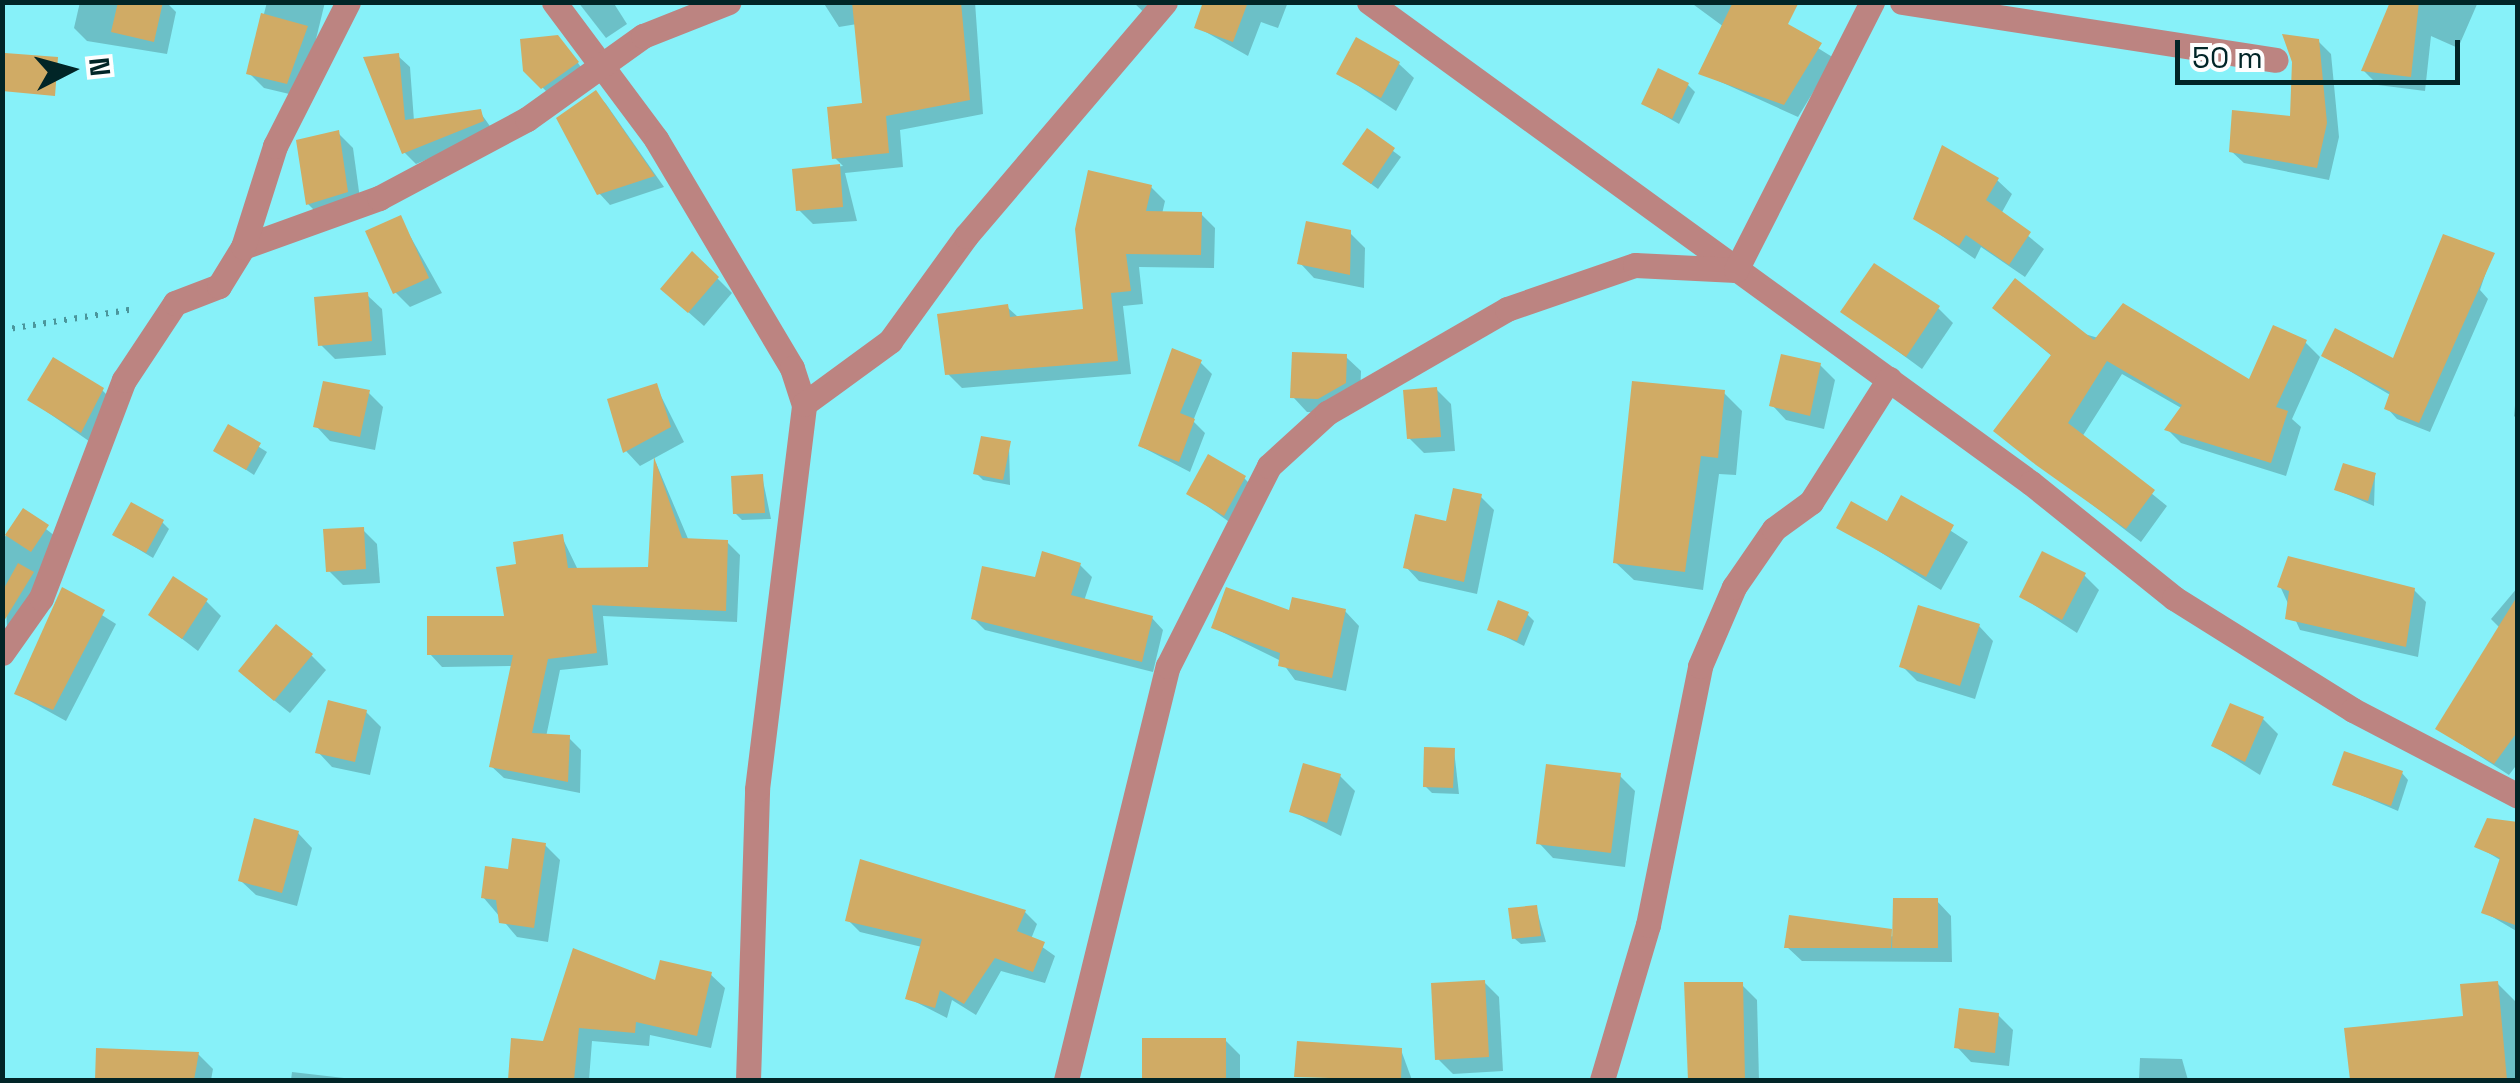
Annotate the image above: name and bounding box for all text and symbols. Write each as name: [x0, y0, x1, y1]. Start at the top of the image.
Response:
north arrow: [20, 20, 120, 120]
scale bar: [2180, 20, 2465, 82]
text: 50 m: [2192, 38, 2263, 77]
text: N: [81, 56, 119, 78]

